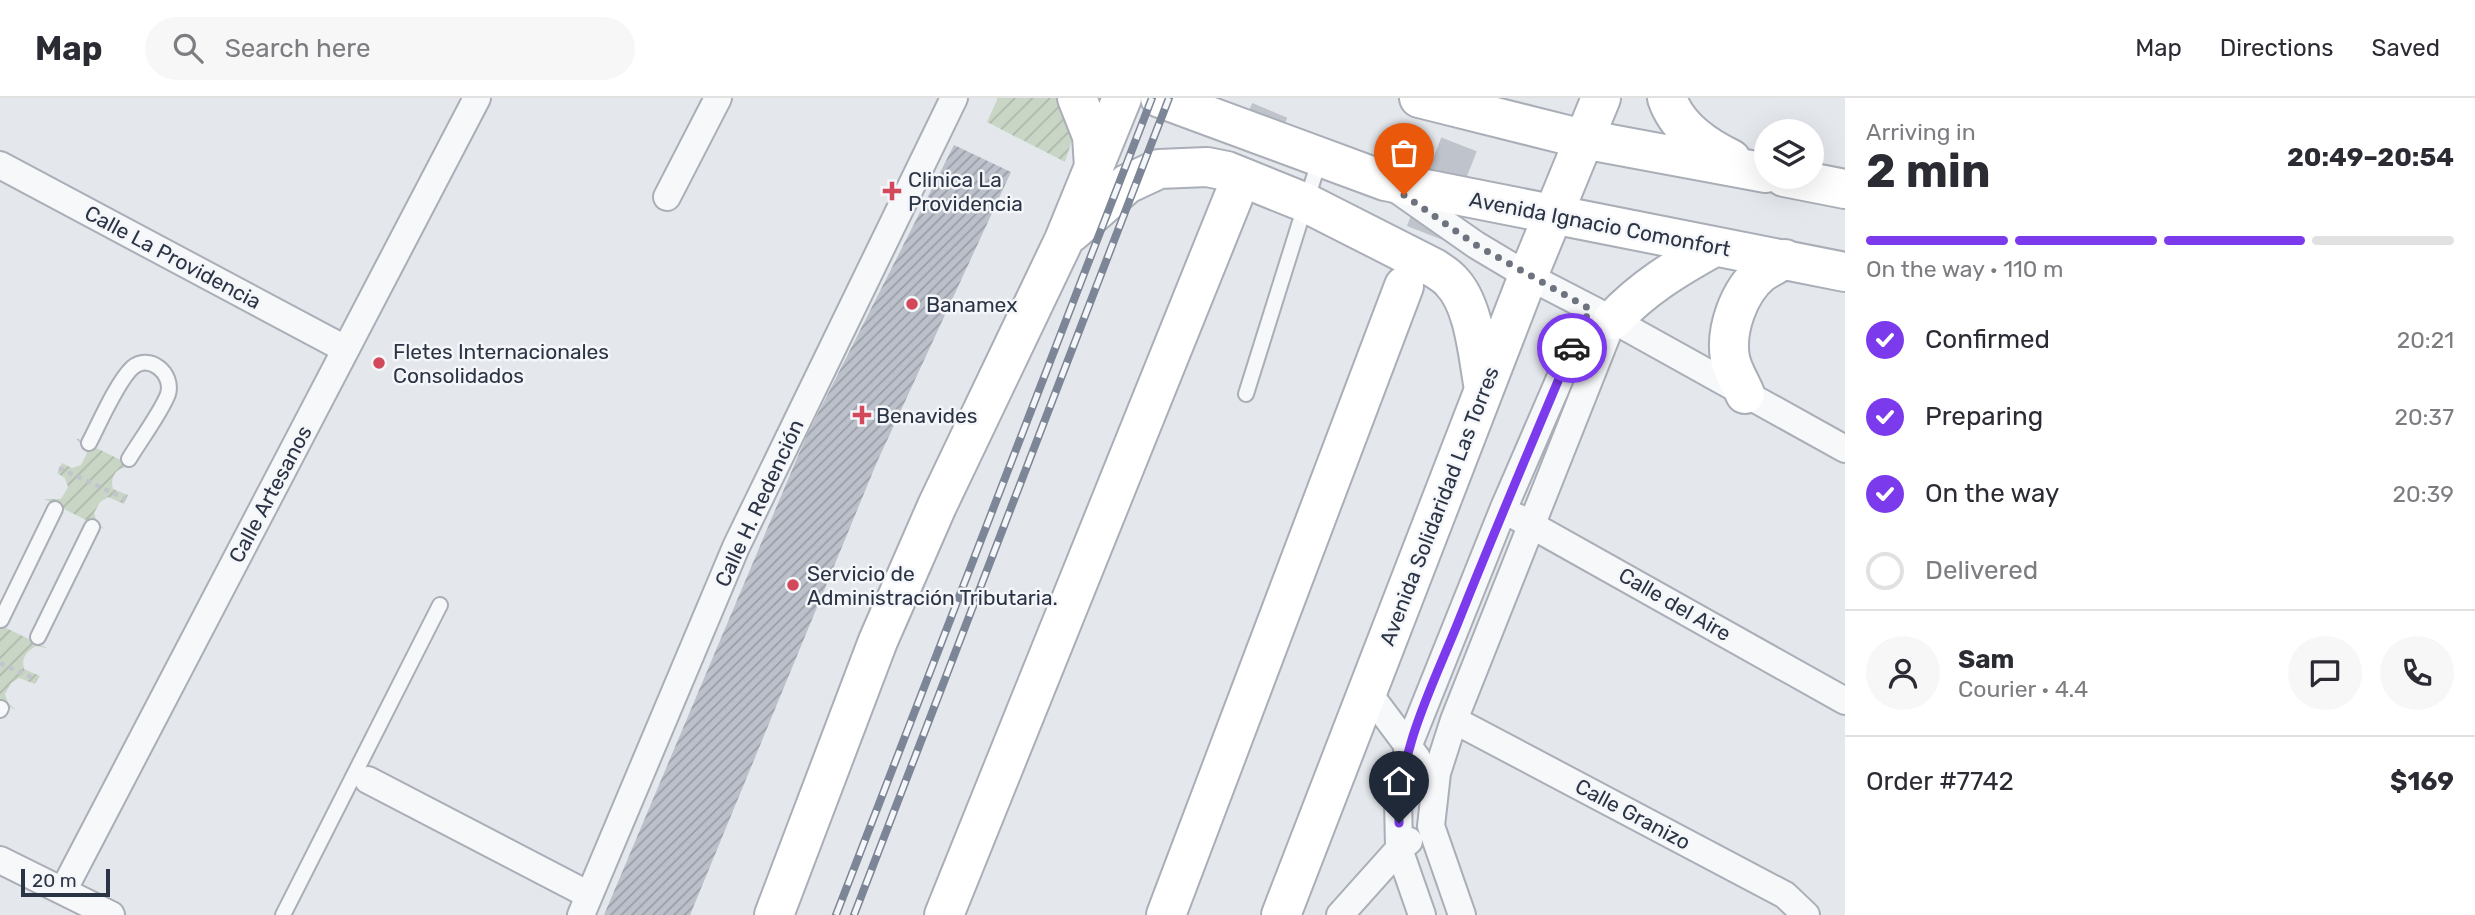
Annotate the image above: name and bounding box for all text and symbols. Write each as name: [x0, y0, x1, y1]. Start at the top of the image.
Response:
search box: [145, 17, 635, 80]
text: Map: [35, 29, 103, 68]
icon: search: [169, 29, 207, 67]
text: Search here: [225, 33, 370, 64]
text: Map: [2135, 34, 2182, 62]
text: Directions: [2220, 34, 2333, 62]
text: Saved: [2371, 34, 2440, 62]
text: Arriving in: [1866, 118, 1976, 146]
map controls: [1754, 119, 1824, 189]
button: layers: [1754, 119, 1824, 189]
pin: [1374, 123, 1434, 195]
icon: bag: [1385, 134, 1423, 172]
text: 20:49–20:54: [2287, 142, 2454, 173]
text: 2 min: [1866, 144, 1991, 199]
place label: Clinica La Providencia: [908, 167, 1023, 216]
marker: Clinica La Providencia: [882, 181, 902, 201]
street label: Avenida Ignacio Comonfort: [1467, 186, 1733, 262]
street label: Calle La Providencia: [81, 200, 265, 314]
text: On the way · 110 m: [1866, 255, 2064, 283]
place label: Banamex: [926, 292, 1017, 317]
marker: Banamex: [904, 296, 920, 312]
courier: [1537, 313, 1607, 383]
icon: check: [1866, 321, 1904, 359]
text: Confirmed: [1925, 324, 2050, 355]
text: 20:21: [2397, 326, 2454, 354]
icon: car: [1553, 329, 1591, 367]
place label: Fletes Internacionales Consolidados: [393, 339, 609, 388]
marker: Fletes Internacionales Consolidados: [371, 355, 387, 371]
street label: Avenida Solidaridad Las Torres: [1374, 363, 1504, 649]
icon: check: [1866, 398, 1904, 436]
text: Preparing: [1925, 401, 2043, 432]
place label: Benavides: [876, 403, 978, 428]
text: 20:37: [2394, 403, 2454, 431]
marker: Benavides: [854, 407, 870, 423]
street label: Calle H. Redención: [709, 415, 809, 591]
street label: Calle Artesanos: [223, 421, 317, 567]
icon: check: [1866, 475, 1904, 513]
text: On the way: [1925, 478, 2059, 509]
text: 20:39: [2393, 480, 2454, 508]
text: Delivered: [1925, 555, 2038, 586]
place label: Servicio de Administración Tributaria.: [807, 561, 1058, 610]
street label: Calle del Aire: [1614, 562, 1736, 646]
marker: Servicio de Administración Tributaria.: [785, 577, 801, 593]
button: person: [1866, 636, 1940, 710]
button: chat: [2288, 636, 2362, 710]
button: phone: [2380, 636, 2454, 710]
text: Sam: [1958, 644, 2014, 675]
text: Courier · 4.4: [1958, 675, 2088, 703]
pin: [1369, 751, 1429, 823]
icon: home: [1380, 762, 1418, 800]
text: Order #7742: [1866, 766, 2014, 797]
text: $169: [2390, 766, 2454, 797]
street label: Calle Granizo: [1571, 773, 1695, 855]
scale bar: [21, 866, 110, 898]
text: 20 m: [32, 869, 77, 892]

